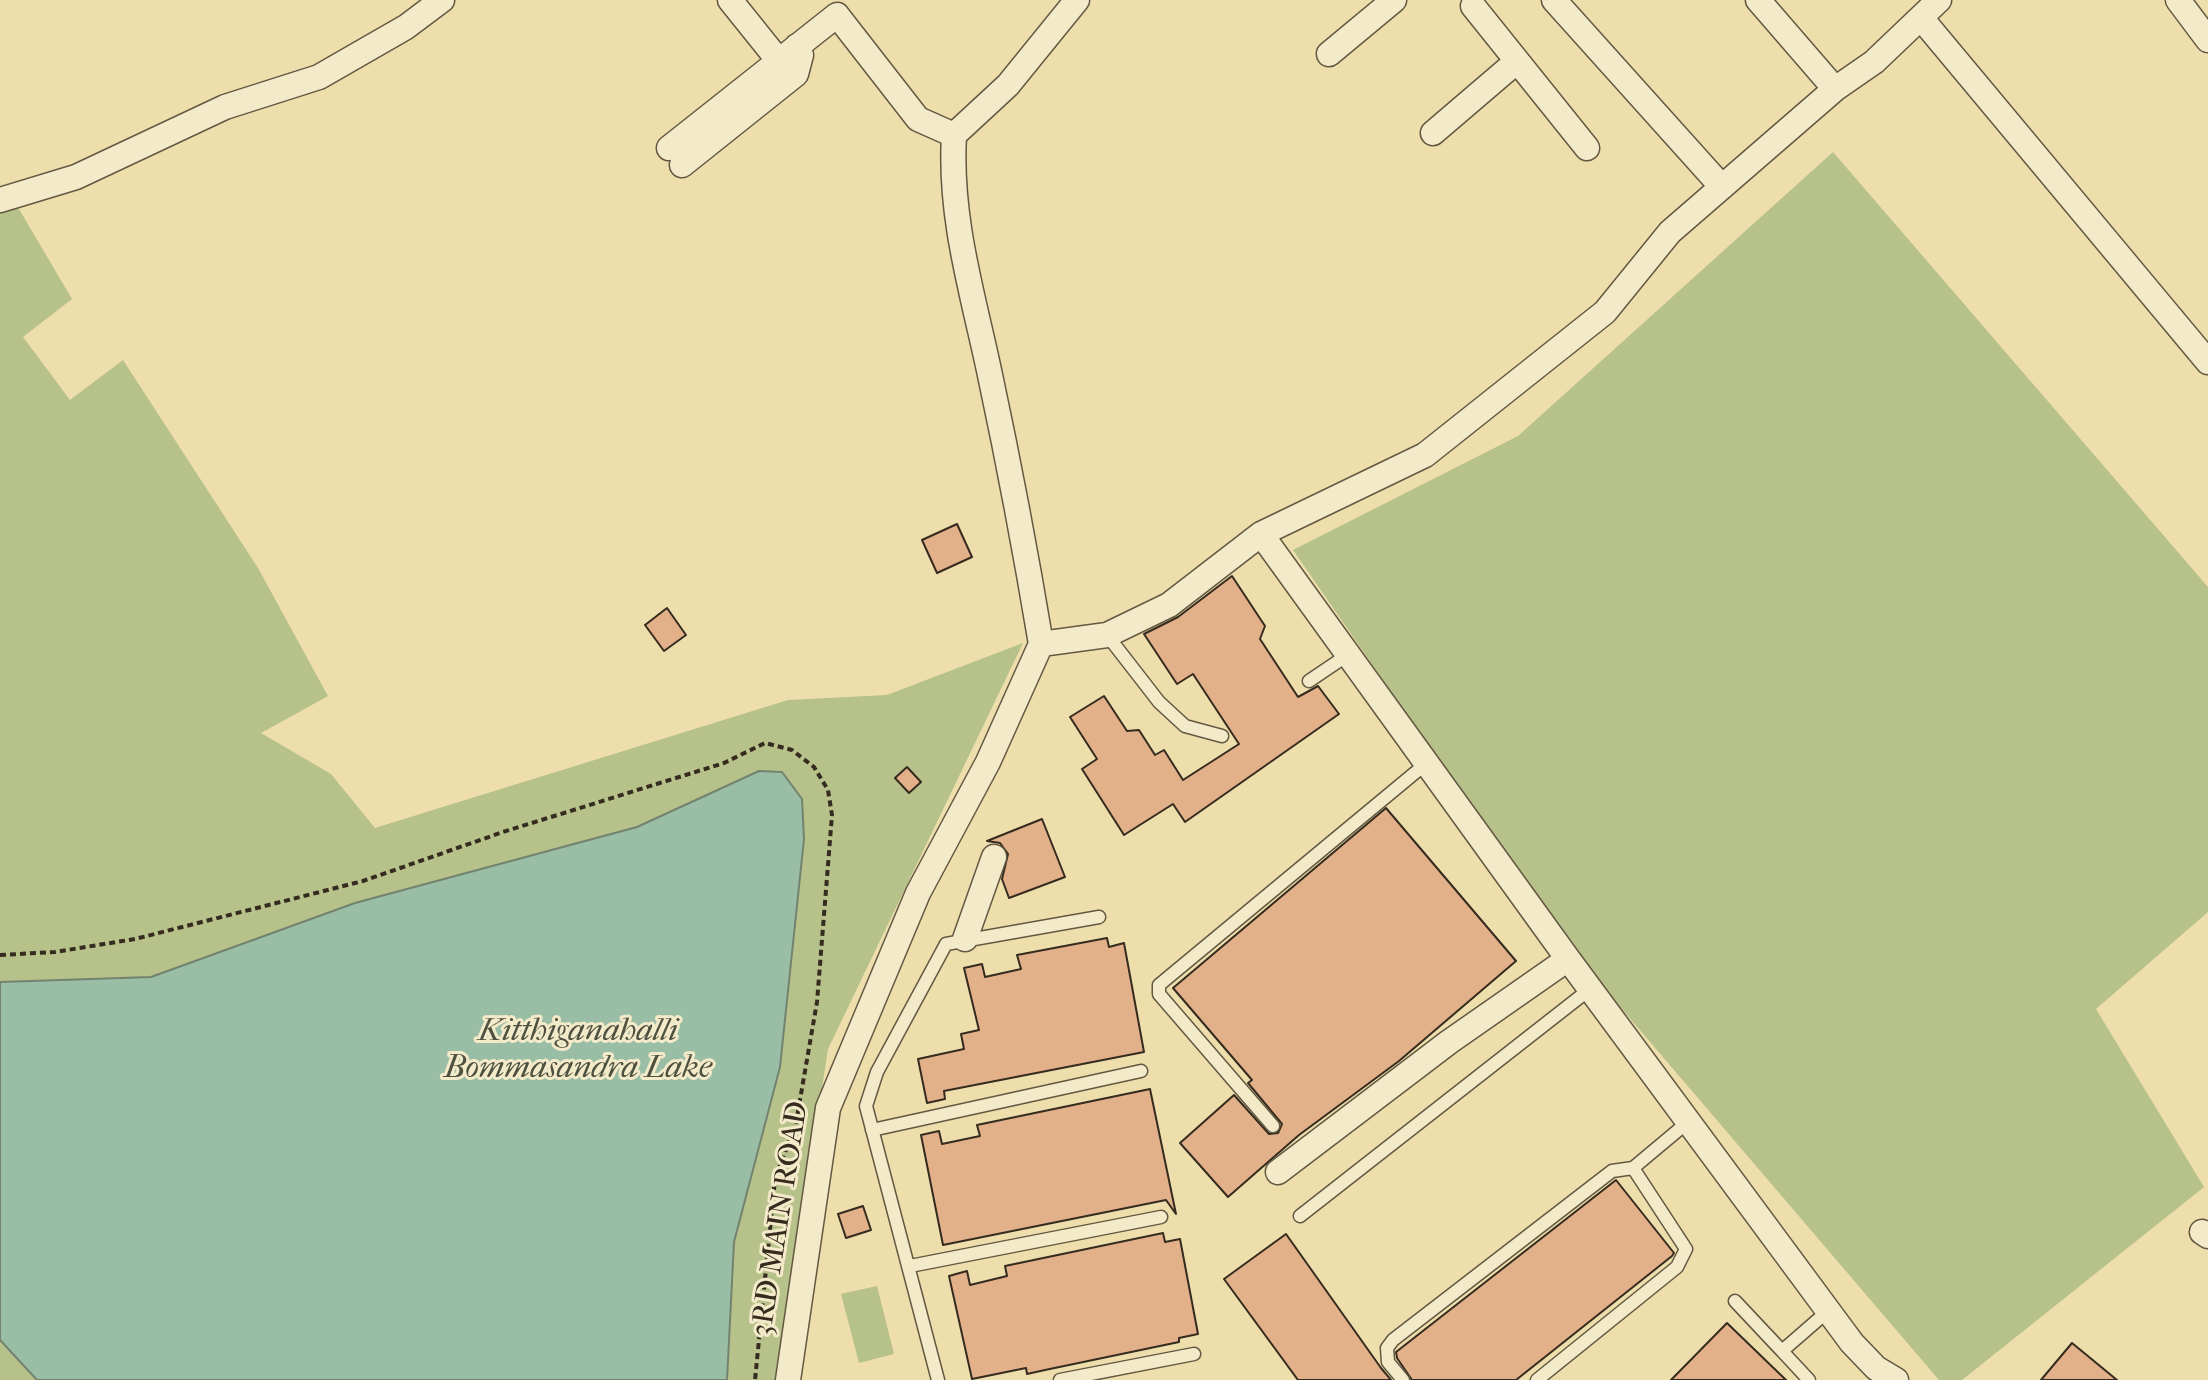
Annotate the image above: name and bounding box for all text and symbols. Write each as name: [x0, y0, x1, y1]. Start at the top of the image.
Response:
water label: Kitthiganahalli Bommasandra Lake: [444, 1013, 712, 1088]
street label: 3RD MAIN ROAD: [745, 1099, 817, 1339]

